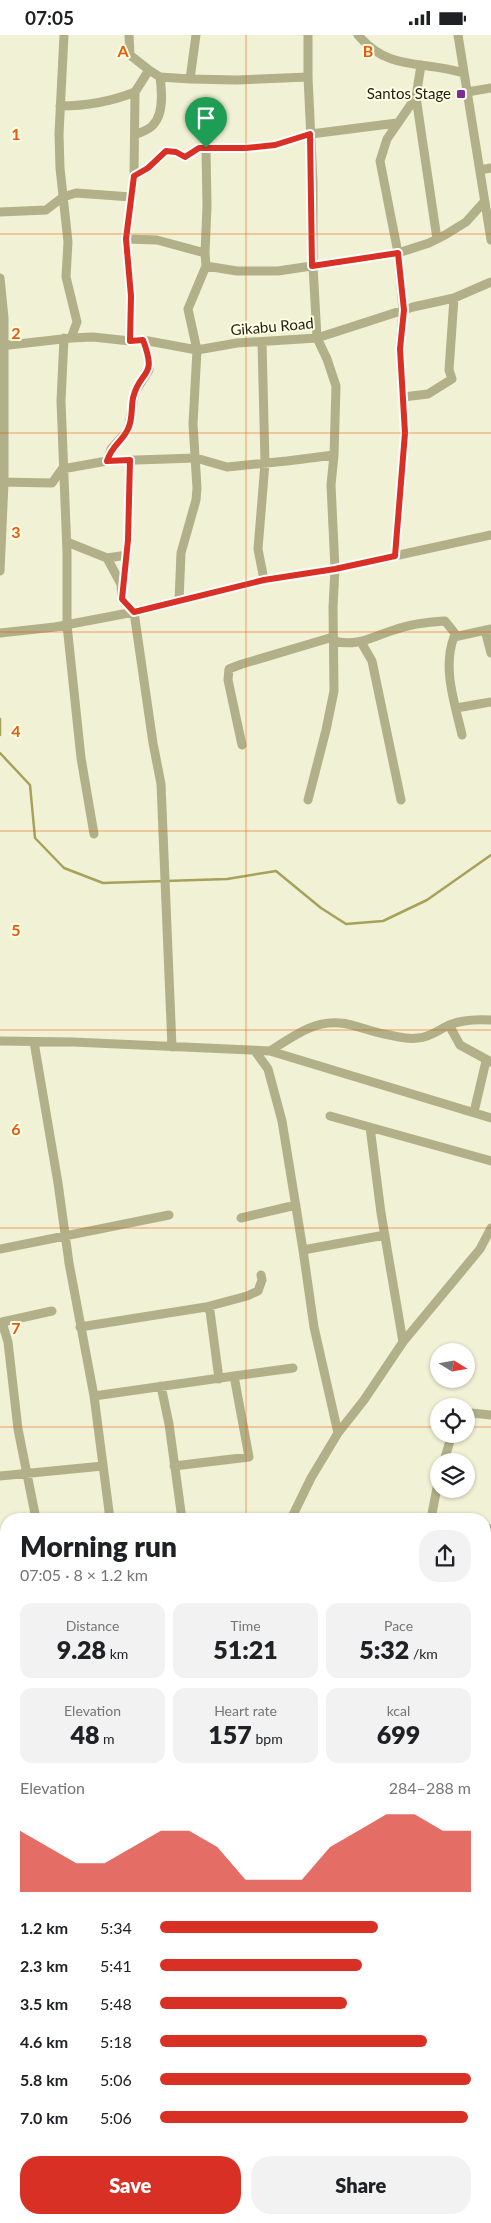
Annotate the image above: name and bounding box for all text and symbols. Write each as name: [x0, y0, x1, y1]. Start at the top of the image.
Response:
text: 07:05: [25, 6, 74, 29]
text: A: [116, 41, 129, 60]
text: B: [363, 41, 373, 60]
place label: Santos Stage: [367, 84, 451, 102]
marker: Santos Stage: [455, 88, 467, 100]
pin: [185, 97, 227, 148]
icon: arrive: [192, 104, 220, 132]
text: 1: [11, 124, 21, 143]
street label: Gikabu Road: [230, 313, 314, 339]
text: 2: [11, 323, 21, 342]
text: 3: [11, 522, 21, 541]
text: 4: [11, 721, 21, 740]
text: 5: [11, 920, 21, 939]
text: 6: [11, 1119, 21, 1138]
text: 7: [11, 1318, 21, 1337]
north arrow: [430, 1343, 475, 1387]
map controls: [430, 1343, 475, 1498]
button: locate: [430, 1398, 475, 1443]
button: layers: [430, 1453, 475, 1498]
text: Morning run: [20, 1529, 177, 1563]
button: share: [419, 1530, 471, 1582]
text: 07:05 · 8 × 1.2 km: [20, 1565, 148, 1584]
text: Distance: [66, 1617, 119, 1634]
text: Time: [230, 1617, 261, 1634]
text: Pace: [384, 1617, 413, 1634]
text: 9.28: [57, 1634, 106, 1664]
text: 51:21: [213, 1634, 278, 1664]
text: 5:32: [359, 1634, 409, 1664]
text: km: [106, 1645, 128, 1662]
text: /km: [409, 1645, 438, 1662]
text: Elevation: [64, 1702, 121, 1719]
text: Heart rate: [214, 1702, 277, 1719]
text: kcal: [387, 1702, 410, 1719]
text: 48: [70, 1719, 99, 1749]
text: 157: [208, 1719, 252, 1749]
text: 699: [377, 1719, 420, 1749]
text: m: [99, 1730, 115, 1747]
text: bpm: [252, 1730, 283, 1747]
text: Elevation: [20, 1778, 85, 1797]
text: 284–288 m: [389, 1778, 471, 1797]
text: 1.2 km: [20, 1918, 68, 1937]
text: 5:34: [100, 1918, 132, 1937]
text: 2.3 km: [20, 1956, 68, 1975]
text: 5:41: [100, 1956, 132, 1975]
text: 3.5 km: [20, 1994, 68, 2013]
text: 5:48: [100, 1994, 132, 2013]
text: 4.6 km: [20, 2032, 68, 2051]
text: 5:18: [100, 2032, 132, 2051]
text: 5.8 km: [20, 2070, 68, 2089]
text: 5:06: [100, 2070, 132, 2089]
text: 7.0 km: [20, 2108, 68, 2127]
text: 5:06: [100, 2108, 132, 2127]
button: Save: [20, 2156, 241, 2214]
button: Share: [251, 2156, 471, 2214]

